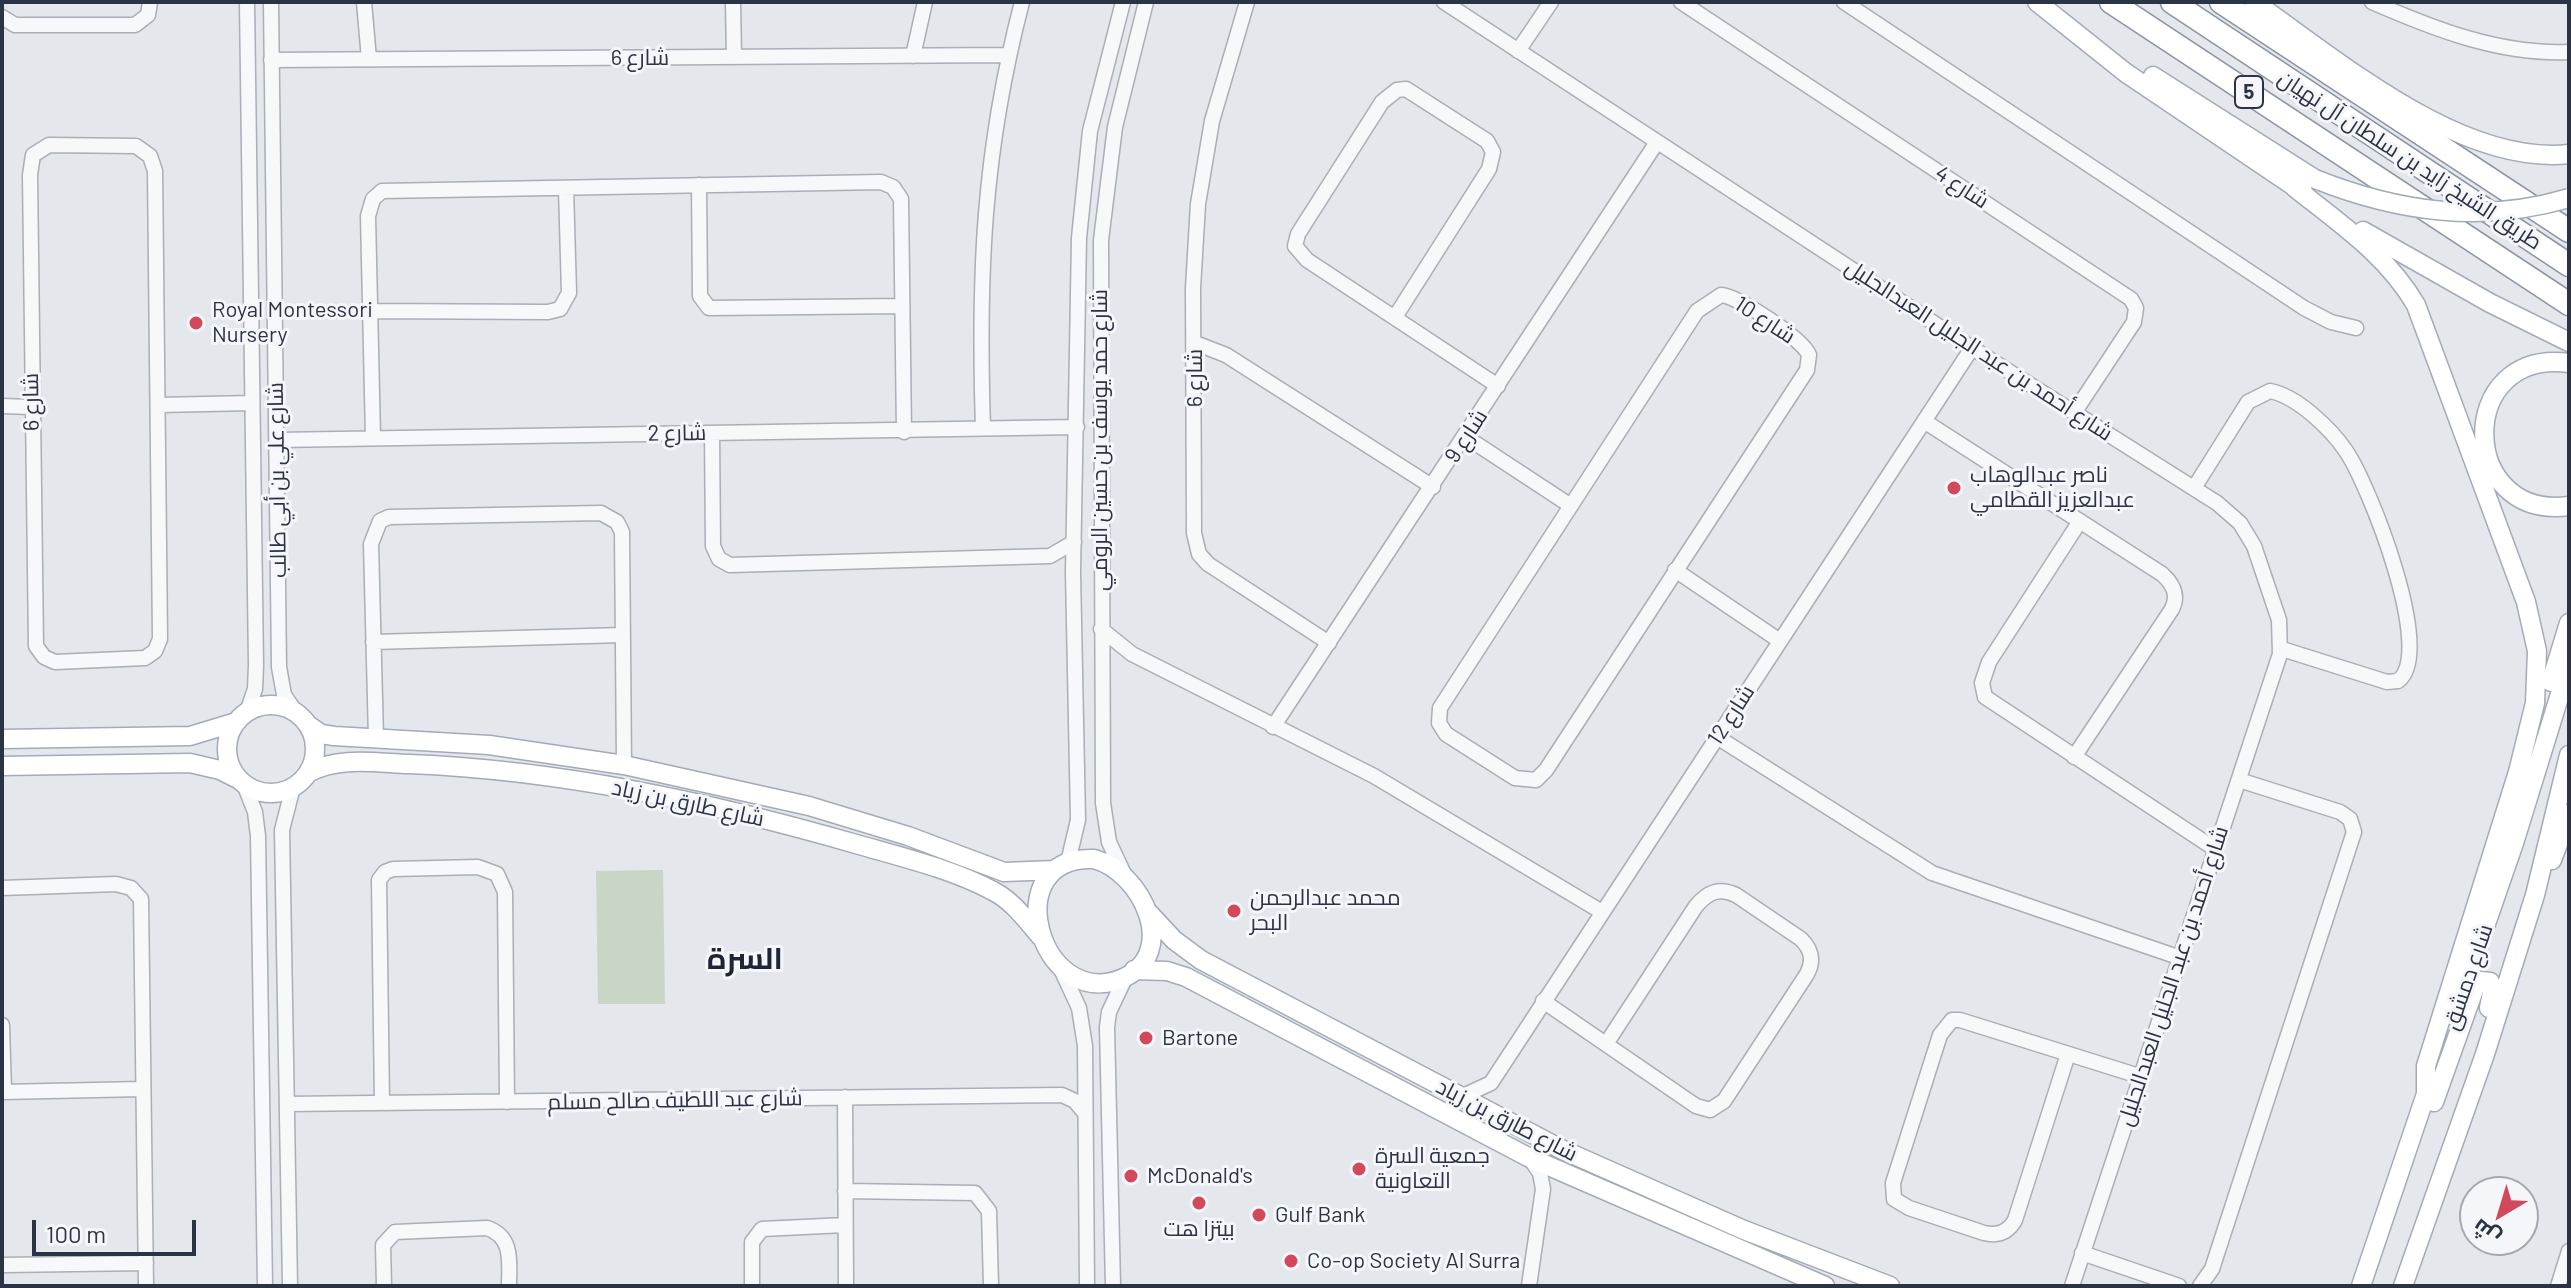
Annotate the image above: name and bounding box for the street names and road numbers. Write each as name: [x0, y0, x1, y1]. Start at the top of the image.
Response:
street label: شارع 6: [611, 45, 669, 71]
street label: طريق الشيخ زايد بن سلطان آل نهيان: [2273, 65, 2547, 255]
road number: 5: [2235, 76, 2263, 108]
street label: شارع 4: [1930, 160, 1994, 214]
street label: شارع أحمد بن عبد الجليل العبدالجليل: [1840, 253, 2118, 447]
street label: شارع حمد يوسف بن حسين الرومي: [1087, 289, 1113, 591]
street label: شارع 10: [1730, 291, 1800, 349]
street label: شارع 6: [1182, 349, 1208, 407]
street label: شارع 6: [17, 373, 45, 431]
street label: شارع علي بن أبي طالب: [262, 382, 292, 578]
street label: شارع 9: [1439, 404, 1493, 468]
street label: شارع 2: [647, 419, 707, 447]
street label: شارع 12: [1702, 680, 1760, 750]
street label: شارع طارق بن زياد: [609, 774, 767, 832]
street label: شارع أحمد بن عبد الجليل العبدالجليل: [2112, 823, 2234, 1129]
street label: شارع دمشق: [2438, 921, 2498, 1033]
street label: شارع طارق بن زياد: [1432, 1073, 1582, 1167]
street label: شارع عبد اللطيف صالح مسلم: [547, 1085, 803, 1115]

